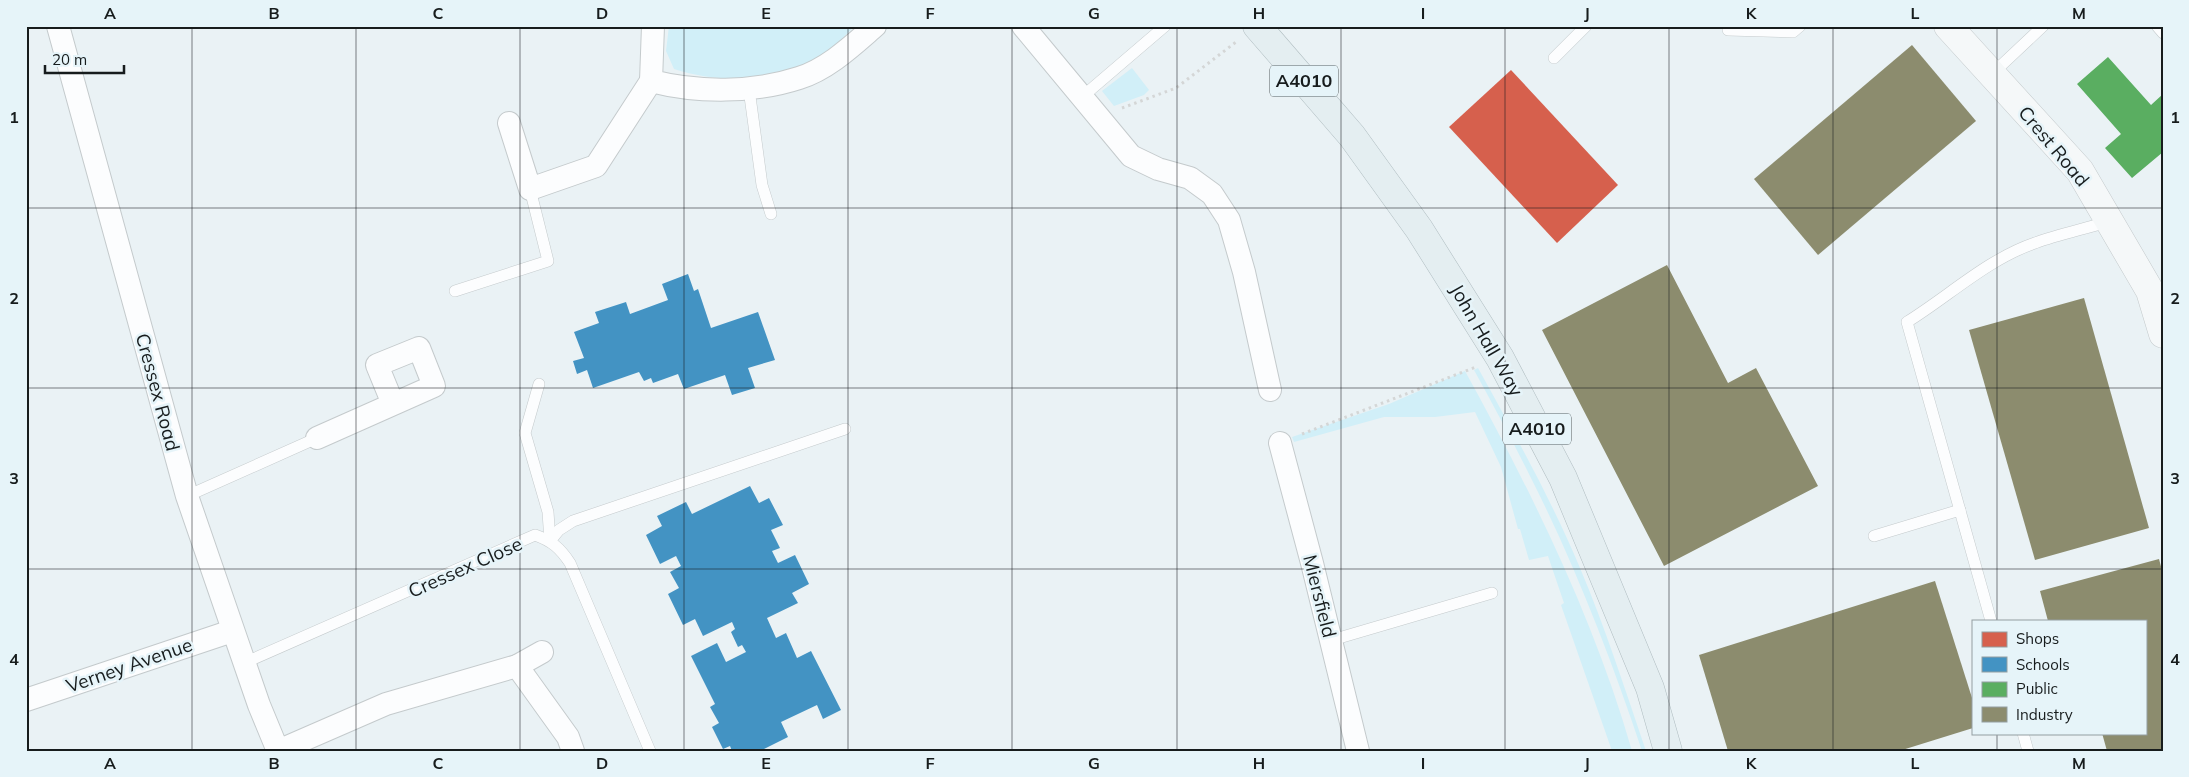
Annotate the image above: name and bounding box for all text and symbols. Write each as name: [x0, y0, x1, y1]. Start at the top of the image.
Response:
text: A: [104, 3, 116, 23]
text: B: [268, 3, 280, 23]
text: C: [433, 3, 444, 23]
text: D: [596, 3, 608, 23]
text: E: [761, 3, 771, 23]
text: F: [925, 3, 935, 23]
text: G: [1088, 3, 1100, 23]
text: H: [1253, 3, 1265, 23]
text: I: [1421, 3, 1425, 23]
text: J: [1584, 3, 1590, 23]
text: K: [1746, 3, 1758, 23]
text: L: [1911, 3, 1920, 23]
text: M: [2072, 3, 2086, 23]
scale bar: [45, 42, 124, 74]
text: 20 m: [52, 50, 87, 69]
road number: A4010: [1270, 66, 1338, 96]
street label: Crest Road: [2013, 101, 2095, 191]
text: 1: [9, 107, 19, 127]
text: 1: [2170, 107, 2180, 127]
street label: John Hall Way: [1445, 280, 1529, 400]
text: 2: [9, 288, 19, 308]
text: 2: [2170, 288, 2180, 308]
street label: Cressex Road: [131, 330, 185, 454]
road number: A4010: [1503, 414, 1571, 444]
text: 3: [9, 468, 19, 488]
text: 3: [2170, 468, 2180, 488]
street label: Cressex Close: [404, 531, 526, 603]
street label: Miersfield: [1298, 552, 1342, 640]
legend: [1972, 620, 2146, 734]
text: Shops: [2016, 629, 2059, 648]
street label: Verney Avenue: [63, 632, 195, 698]
text: 4: [9, 649, 19, 669]
text: 4: [2170, 649, 2180, 669]
text: Schools: [2016, 655, 2070, 674]
text: Public: [2016, 679, 2058, 698]
text: Industry: [2016, 705, 2073, 724]
text: A: [104, 753, 116, 773]
text: B: [268, 753, 280, 773]
text: C: [433, 753, 444, 773]
text: D: [596, 753, 608, 773]
text: E: [761, 753, 771, 773]
text: F: [925, 753, 935, 773]
text: G: [1088, 753, 1100, 773]
text: H: [1253, 753, 1265, 773]
text: I: [1421, 753, 1425, 773]
text: J: [1584, 753, 1590, 773]
text: K: [1746, 753, 1758, 773]
text: L: [1911, 753, 1920, 773]
text: M: [2072, 753, 2086, 773]

